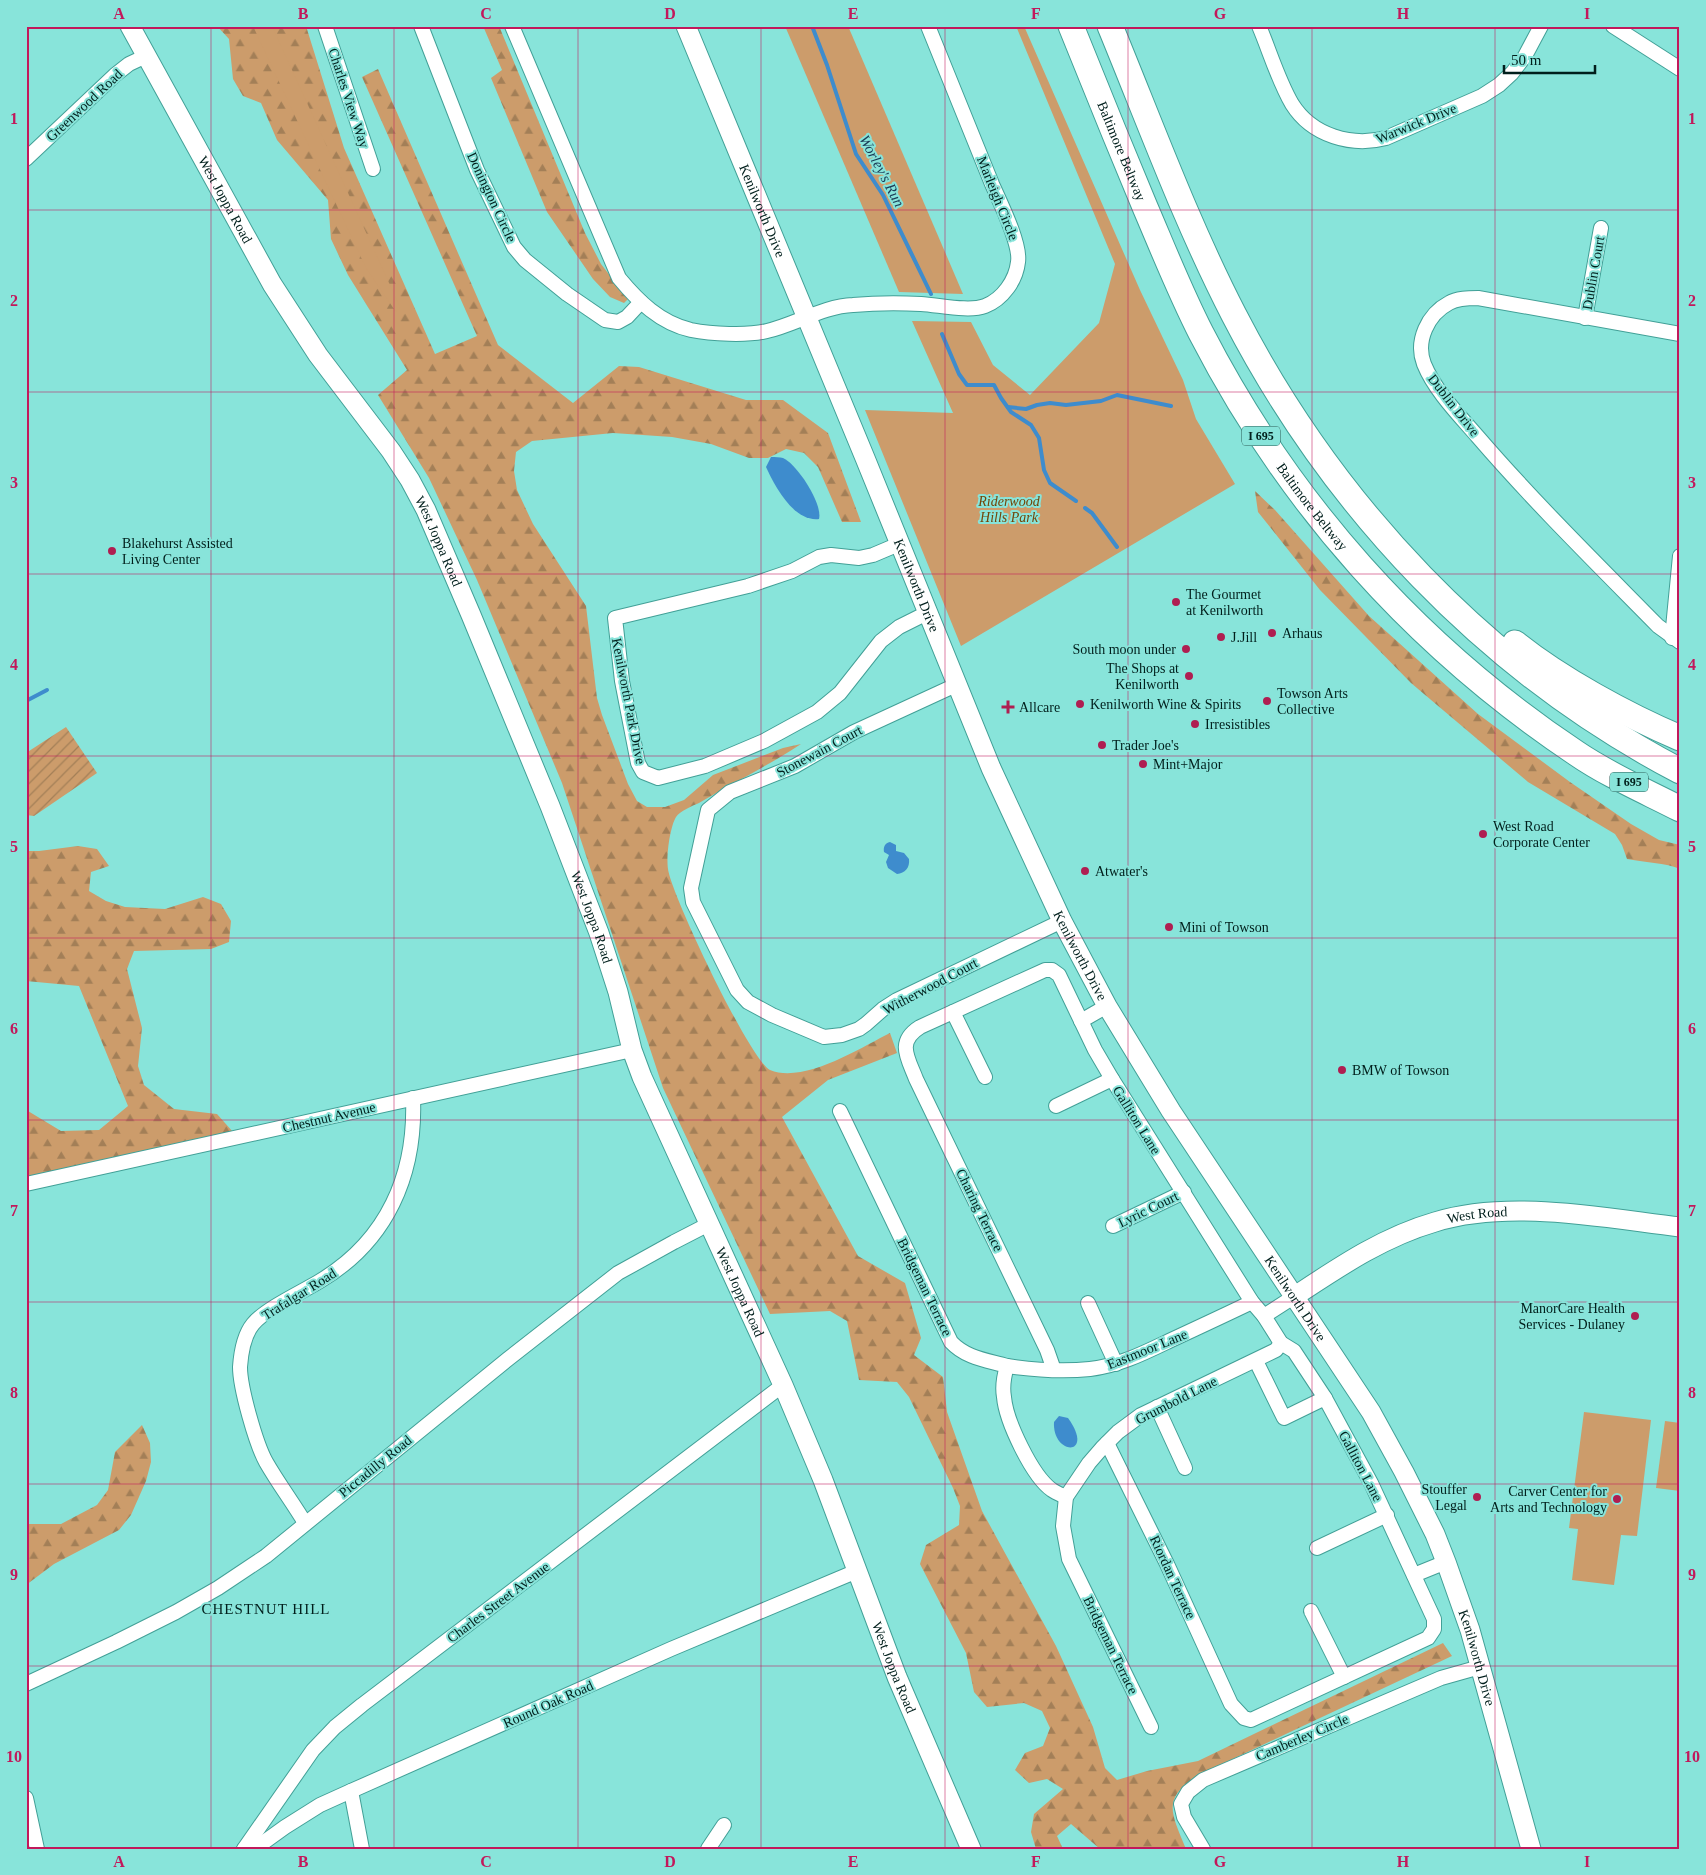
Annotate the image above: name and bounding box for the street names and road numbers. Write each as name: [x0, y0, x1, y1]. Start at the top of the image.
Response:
street label: Charles View Way: [325, 46, 372, 150]
street label: Greenwood Road: [43, 66, 125, 144]
street label: Baltimore Beltway: [1094, 99, 1149, 203]
street label: Warwick Drive: [1374, 100, 1459, 146]
street label: Donington Circle: [464, 150, 519, 245]
street label: West Joppa Road: [195, 154, 255, 246]
street label: Marleigh Circle: [974, 154, 1021, 242]
street label: Kenilworth Drive: [736, 162, 788, 260]
street label: Dublin Court: [1580, 235, 1607, 311]
street label: Dublin Drive: [1425, 371, 1482, 439]
road number: I 695: [1242, 426, 1280, 446]
street label: Baltimore Beltway: [1274, 460, 1350, 553]
street label: West Joppa Road: [412, 494, 465, 589]
street label: Kenilworth Drive: [891, 537, 942, 634]
street label: Kenilworth Park Drive: [609, 637, 648, 766]
street label: Stonewain Court: [774, 723, 865, 780]
road number: I 695: [1610, 772, 1648, 792]
street label: West Joppa Road: [568, 869, 615, 965]
street label: Kenilworth Drive: [1050, 909, 1110, 1003]
street label: Witherwood Court: [880, 955, 980, 1018]
street label: Galliton Lane: [1110, 1083, 1163, 1157]
street label: Chestnut Avenue: [281, 1099, 377, 1135]
street label: Charing Terrace: [953, 1166, 1006, 1254]
street label: Lyric Court: [1116, 1188, 1181, 1230]
street label: West Road: [1446, 1204, 1508, 1226]
street label: Bridgeman Terrace: [894, 1236, 955, 1339]
street label: West Joppa Road: [713, 1245, 767, 1339]
street label: Kenilworth Drive: [1261, 1253, 1329, 1344]
street label: Trafalgar Road: [259, 1266, 339, 1323]
street label: Eastmoor Lane: [1105, 1327, 1189, 1372]
street label: Grumbold Lane: [1133, 1374, 1219, 1427]
street label: Galliton Lane: [1336, 1429, 1385, 1504]
street label: Piccadilly Road: [336, 1433, 415, 1500]
street label: Riordan Terrace: [1147, 1533, 1198, 1621]
street label: Charles Street Avenue: [444, 1559, 552, 1646]
street label: Bridgeman Terrace: [1080, 1594, 1141, 1697]
street label: Kenilworth Drive: [1455, 1608, 1498, 1707]
street label: West Joppa Road: [869, 1620, 919, 1715]
street label: Round Oak Road: [501, 1678, 596, 1731]
street label: Camberley Circle: [1254, 1711, 1351, 1764]

